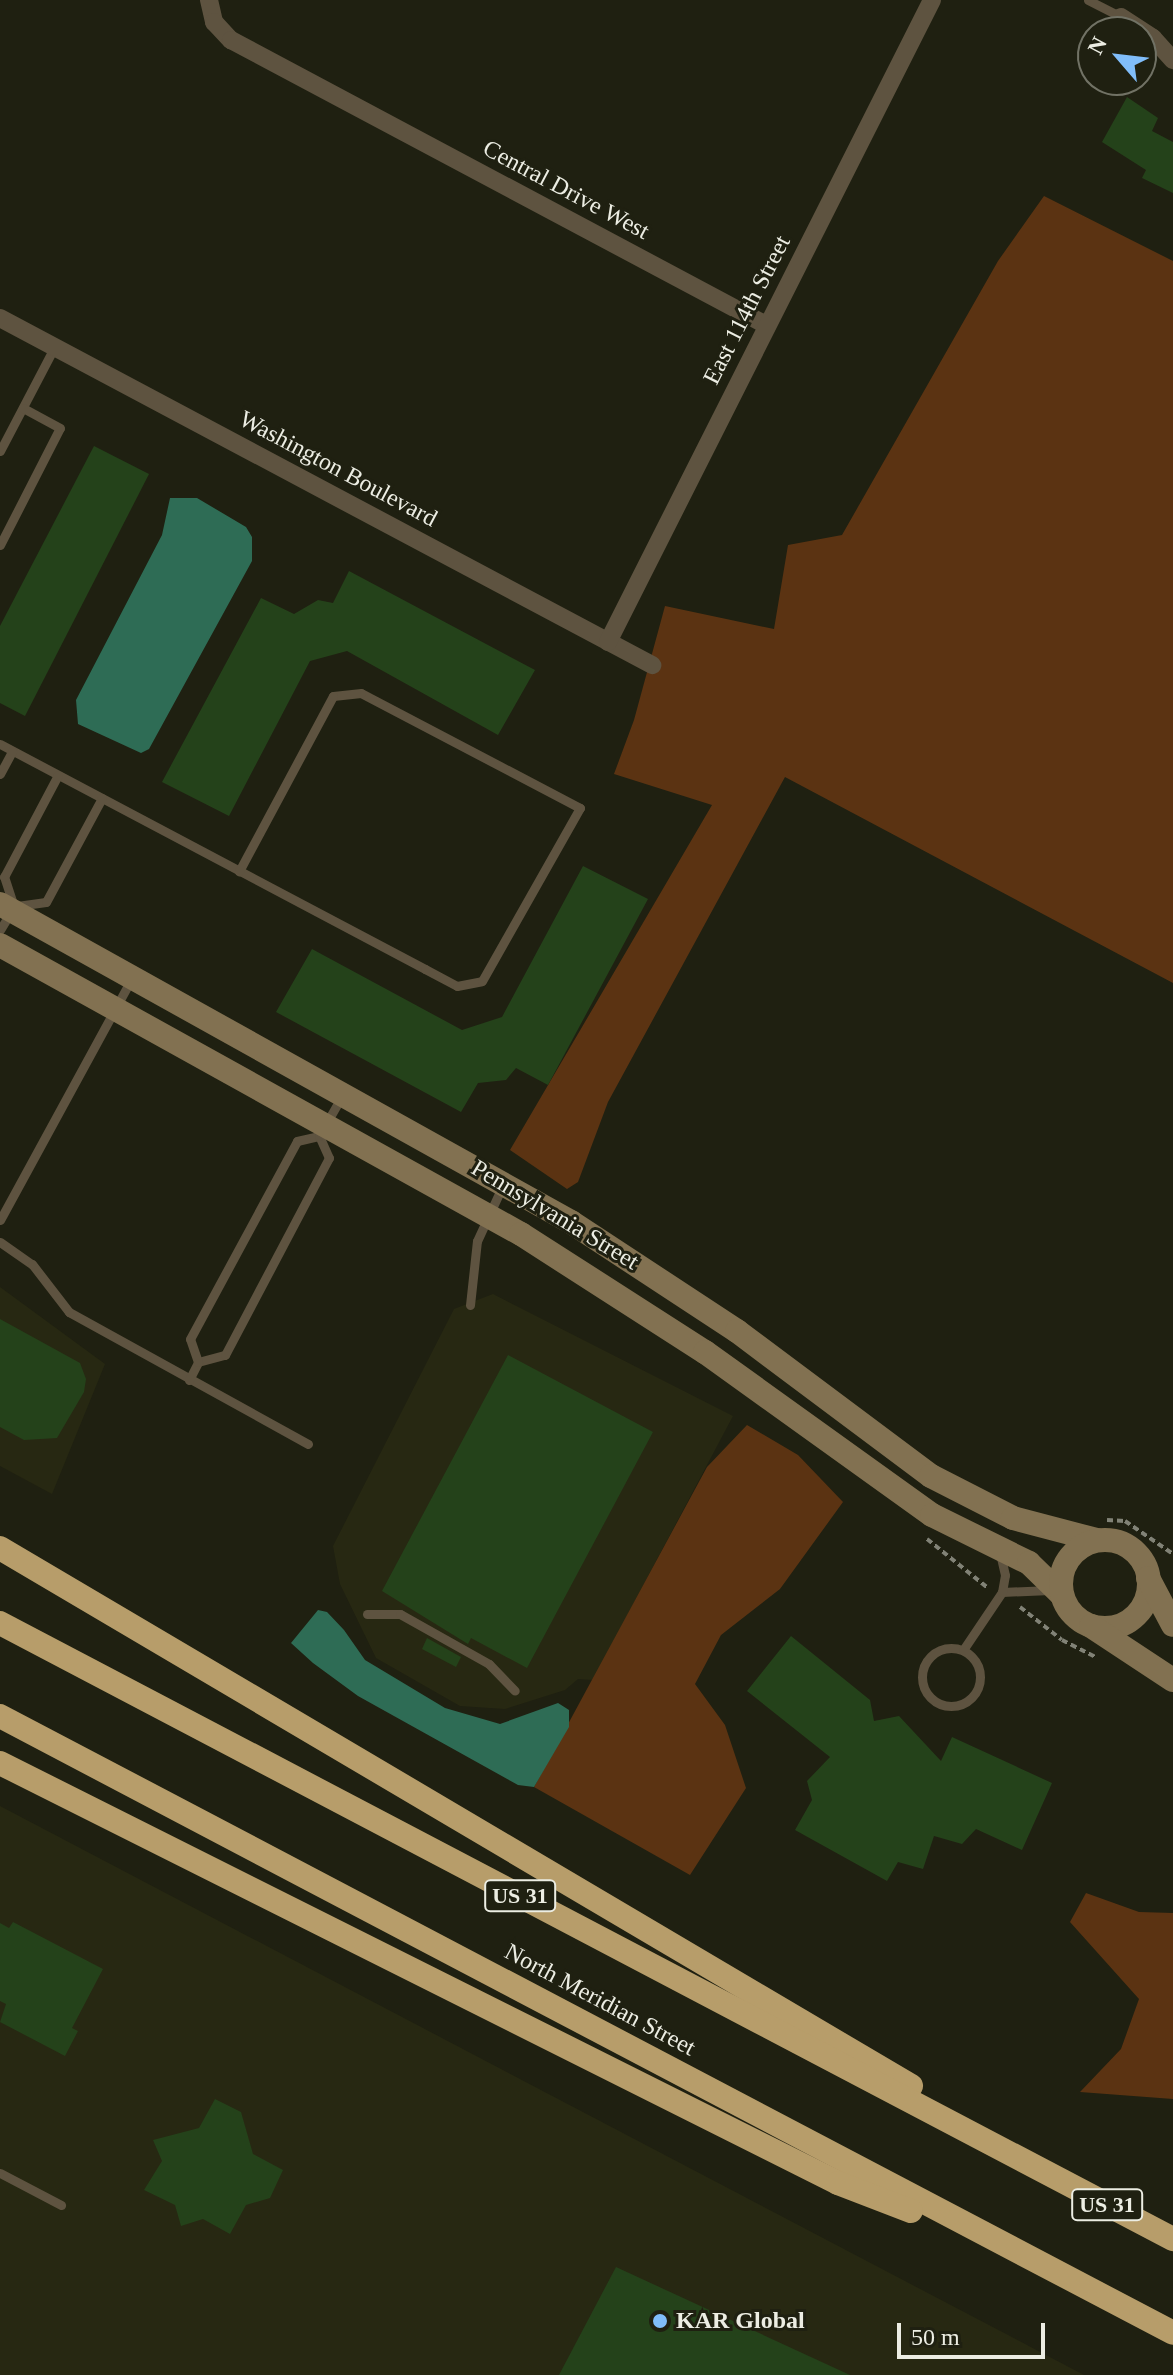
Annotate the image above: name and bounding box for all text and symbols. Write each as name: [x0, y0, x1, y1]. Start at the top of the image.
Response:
north arrow: [1077, 16, 1157, 96]
text: N: [1082, 33, 1112, 58]
street label: Central Drive West: [478, 134, 654, 246]
street label: East 114th Street: [697, 231, 797, 389]
street label: Washington Boulevard: [234, 405, 442, 533]
street label: Pennsylvania Street: [466, 1154, 644, 1276]
road number: US 31: [484, 1878, 556, 1914]
street label: North Meridian Street: [500, 1938, 700, 2062]
road number: US 31: [1071, 2187, 1143, 2223]
place label: KAR Global: [676, 2307, 805, 2335]
scale bar: [901, 2307, 1049, 2357]
marker: KAR Global: [651, 2312, 669, 2330]
text: 50 m: [911, 2324, 960, 2350]

